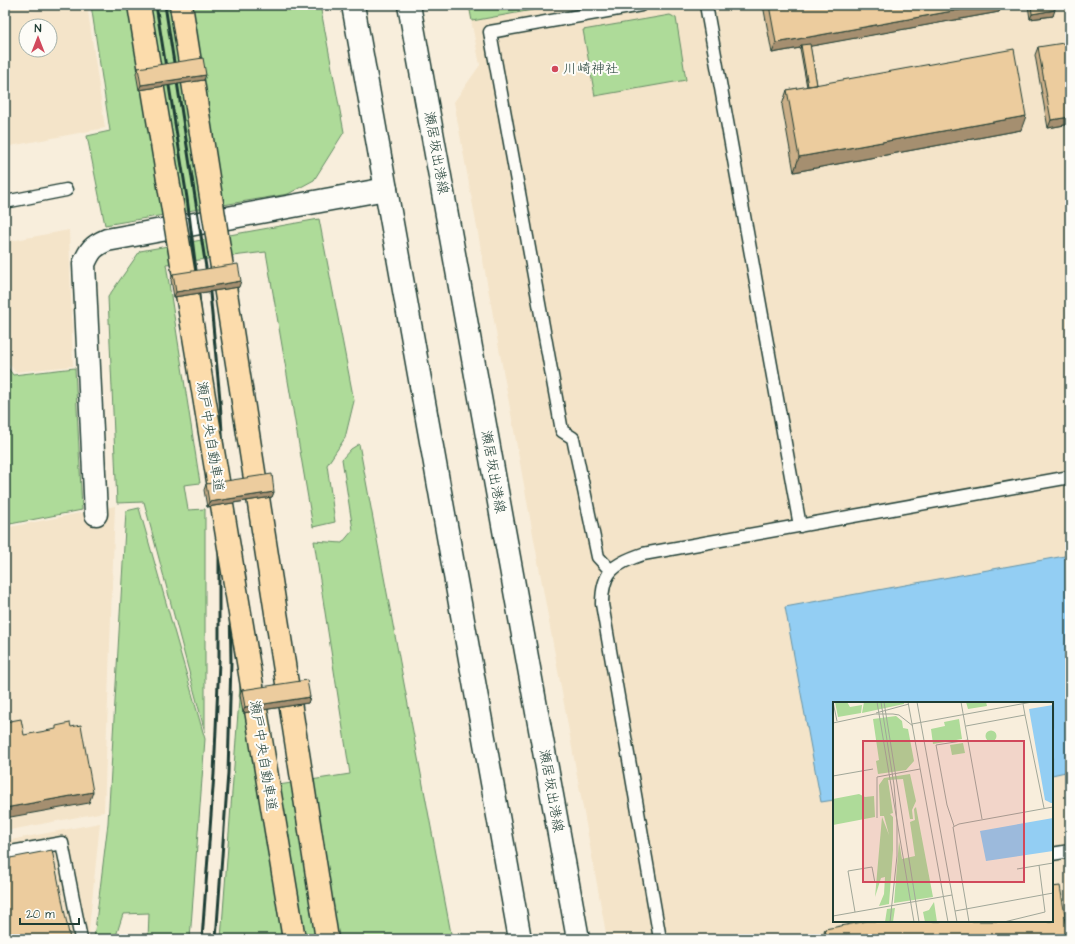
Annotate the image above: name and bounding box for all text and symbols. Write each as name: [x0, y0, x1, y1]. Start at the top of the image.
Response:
north arrow: [18, 18, 58, 58]
text: N: [35, 21, 42, 36]
place label: 川崎神社: [563, 59, 619, 79]
marker: 川崎神社: [550, 64, 560, 74]
street label: 瀬居坂出港線: [419, 110, 453, 196]
street label: 瀬戸中央自動車道: [191, 380, 229, 494]
street label: 瀬居坂出港線: [476, 429, 510, 515]
street label: 瀬戸中央自動車道: [244, 699, 282, 813]
inset map: [833, 702, 1053, 922]
street label: 瀬居坂出港線: [534, 748, 568, 834]
scale bar: [20, 900, 79, 926]
text: 20 m: [26, 906, 55, 923]

